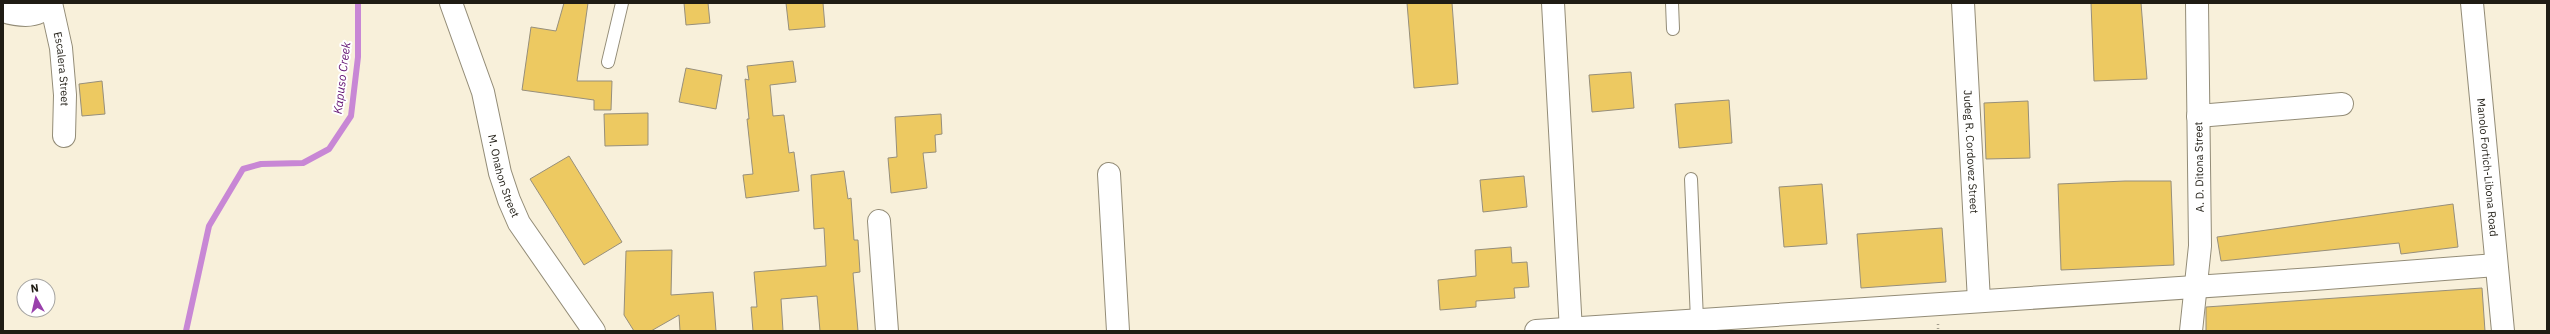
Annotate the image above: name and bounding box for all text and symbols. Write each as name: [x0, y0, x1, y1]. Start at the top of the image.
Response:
street label: Escalera Street: [51, 30, 72, 107]
water label: Kapuso Creek: [330, 40, 353, 115]
street label: Judeg R. Cordovez Street: [1961, 89, 1981, 214]
street label: Manolo Fortich-Libona Road: [2474, 97, 2501, 237]
street label: A. D. Ditona Street: [2191, 122, 2207, 212]
street label: M. Onahon Street: [485, 133, 523, 220]
north arrow: [16, 278, 56, 318]
text: N: [30, 281, 40, 296]

